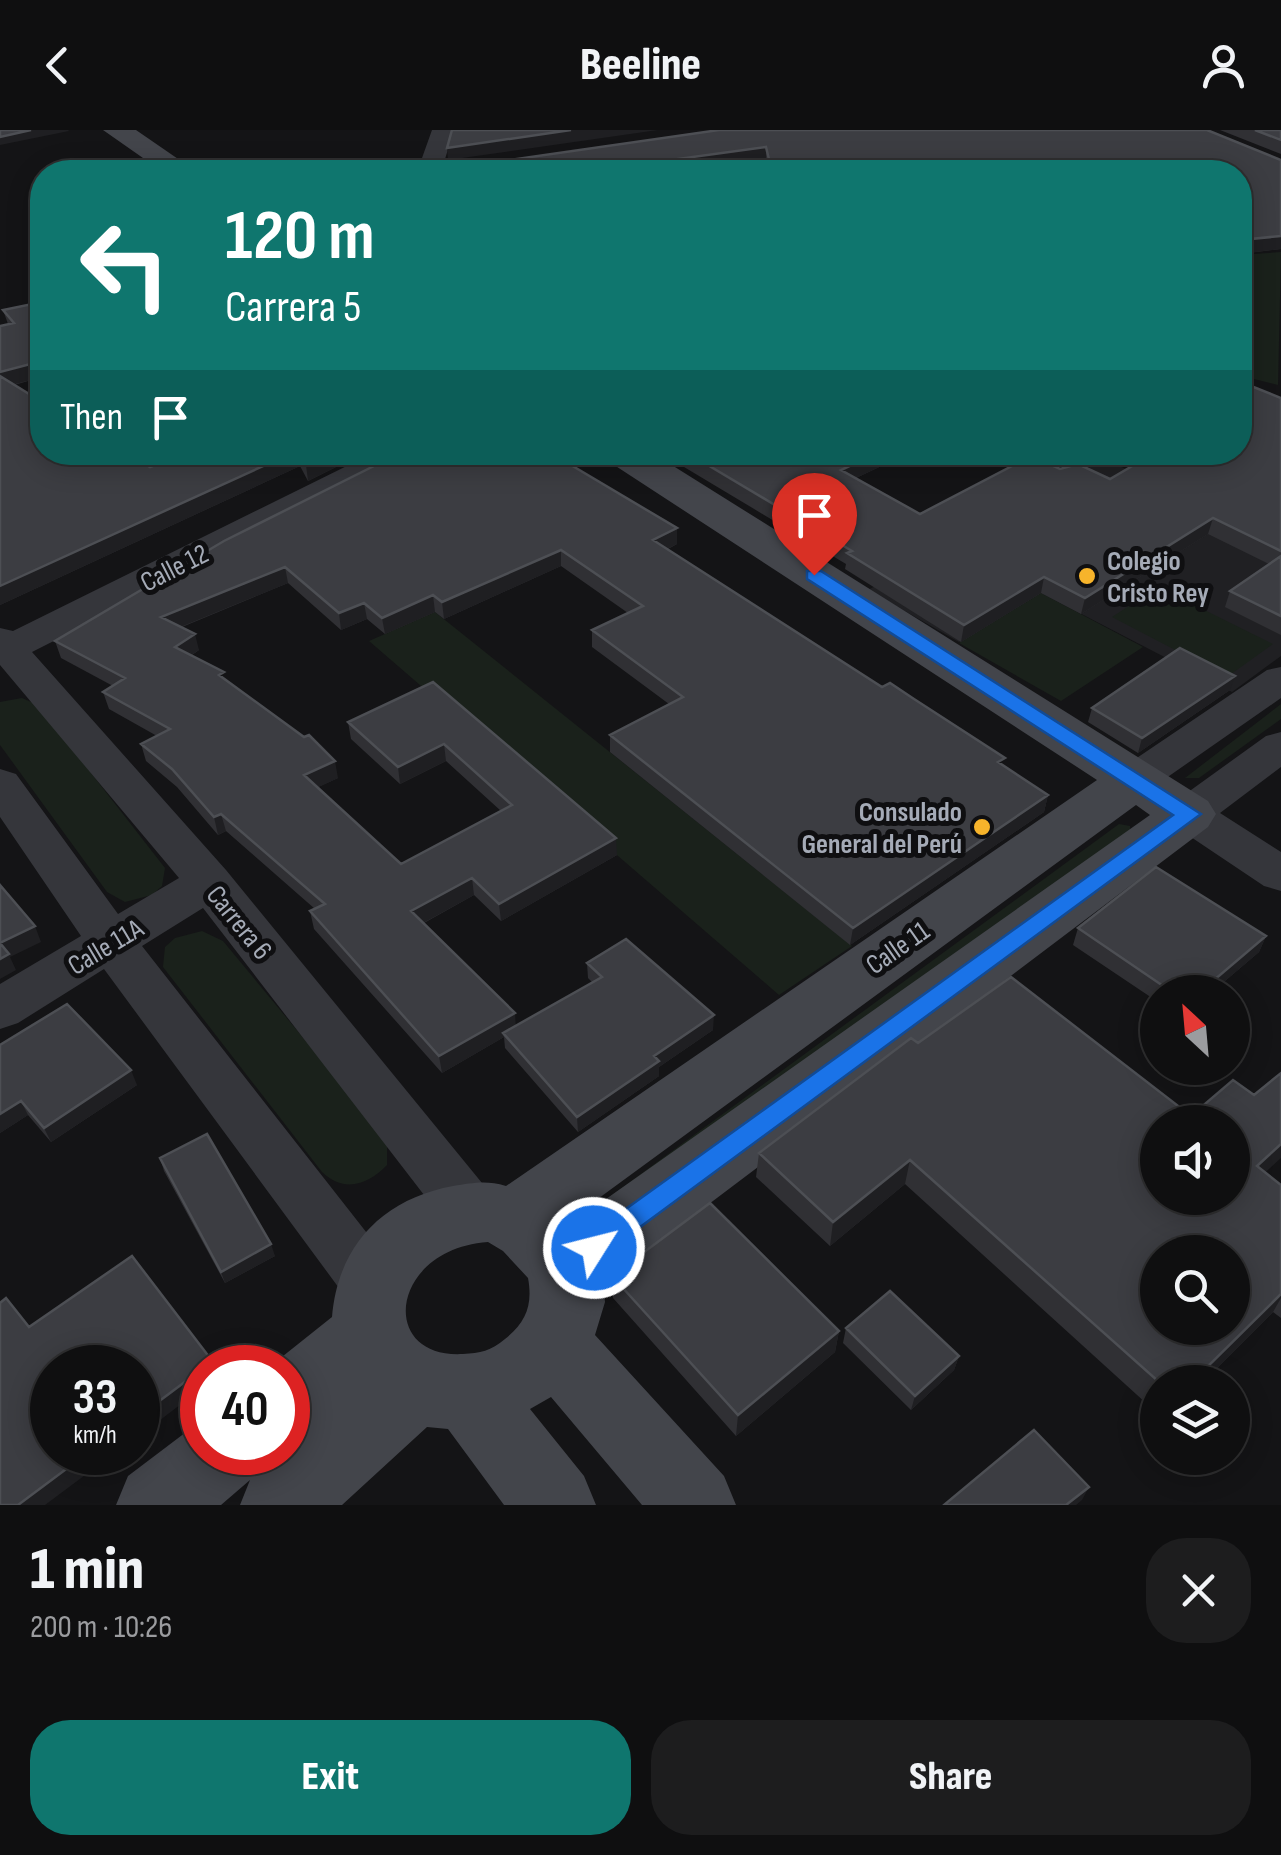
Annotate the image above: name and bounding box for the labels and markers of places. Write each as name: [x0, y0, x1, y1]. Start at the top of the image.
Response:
pin: [772, 473, 857, 576]
place label: Colegio Cristo Rey: [1107, 545, 1209, 610]
marker: Colegio Cristo Rey: [1076, 565, 1098, 587]
place label: Consulado General del Perú: [801, 796, 962, 861]
marker: Consulado General del Perú: [971, 816, 993, 838]

